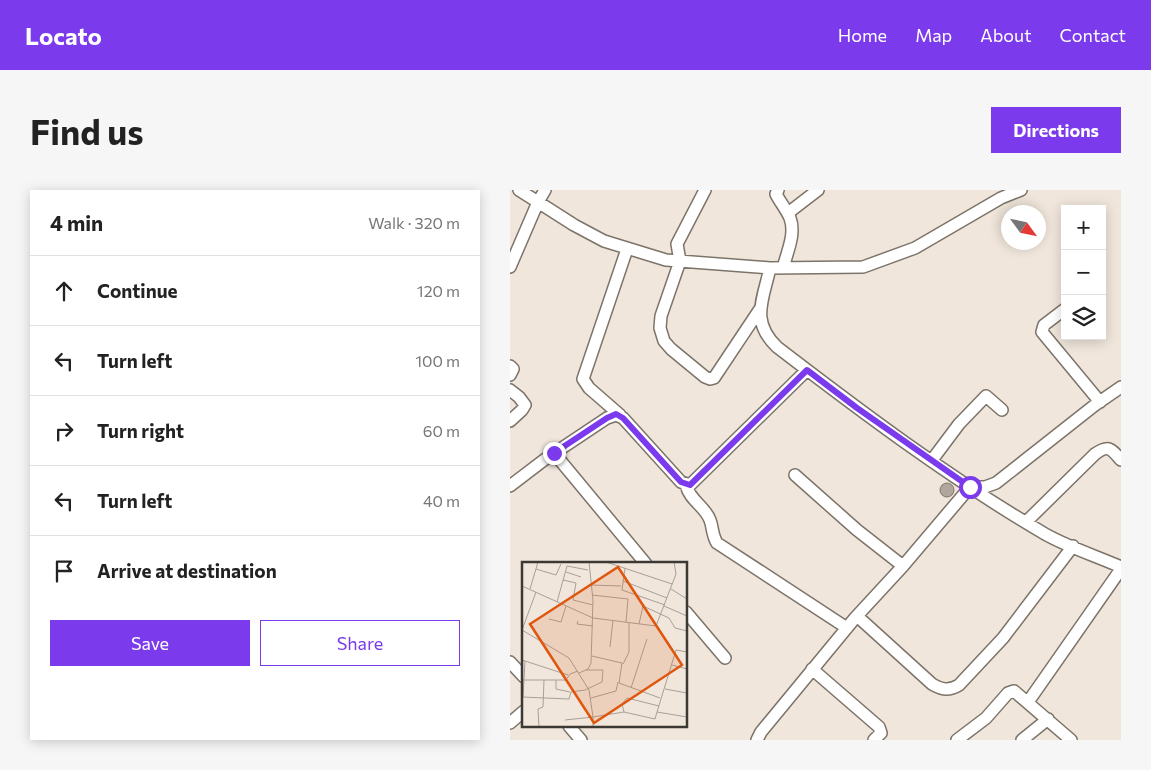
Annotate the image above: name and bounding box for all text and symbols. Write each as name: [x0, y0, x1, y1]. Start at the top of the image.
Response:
text: Locato: [25, 21, 102, 50]
text: Home: [838, 24, 887, 46]
text: Map: [915, 24, 952, 46]
text: About: [980, 24, 1032, 46]
text: Contact: [1060, 24, 1126, 46]
button: Directions: [991, 107, 1121, 153]
text: Find us: [30, 109, 144, 152]
north arrow: [1001, 205, 1046, 250]
map controls: [1061, 205, 1106, 340]
button: +: [1061, 205, 1106, 250]
text: 4 min: [50, 210, 103, 235]
text: Walk · 320 m: [368, 213, 460, 232]
button: −: [1061, 250, 1106, 295]
icon: ahead: [50, 277, 78, 305]
text: Continue: [97, 279, 177, 302]
text: 120 m: [417, 281, 460, 300]
button: layers: [1061, 295, 1106, 340]
icon: left: [50, 347, 78, 375]
text: Turn left: [97, 349, 172, 372]
text: 100 m: [415, 351, 460, 370]
icon: right: [50, 417, 78, 445]
text: Turn right: [97, 419, 184, 442]
text: 60 m: [423, 421, 460, 440]
route end: [543, 442, 566, 465]
route start: [959, 476, 982, 499]
icon: left: [50, 487, 78, 515]
text: Turn left: [97, 489, 172, 512]
text: 40 m: [423, 491, 460, 510]
icon: arrive: [50, 557, 78, 585]
text: Arrive at destination: [97, 559, 277, 582]
inset map: [522, 562, 688, 728]
button: Save: [50, 620, 250, 666]
button: Share: [260, 620, 460, 666]

